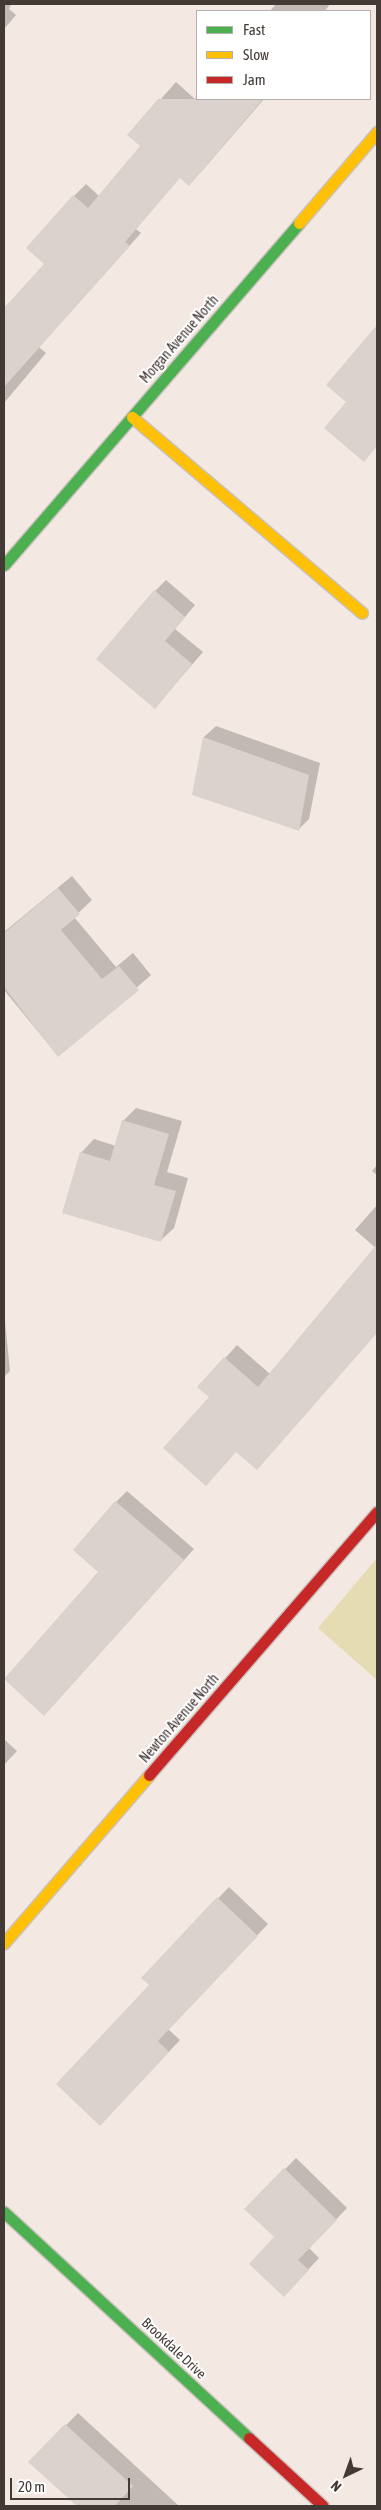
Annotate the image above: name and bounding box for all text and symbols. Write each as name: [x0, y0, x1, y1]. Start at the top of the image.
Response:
legend: [196, 10, 371, 100]
text: Fast: [243, 21, 265, 38]
text: Slow: [243, 46, 269, 63]
text: Jam: [243, 71, 266, 88]
street label: Morgan Avenue North: [136, 292, 222, 386]
street label: Newton Avenue North: [136, 1670, 222, 1766]
street label: Brookdale Drive: [138, 2314, 210, 2382]
north arrow: [321, 2450, 371, 2500]
scale bar: [12, 2468, 132, 2500]
text: N: [328, 2477, 344, 2495]
text: 20 m: [18, 2478, 45, 2495]

